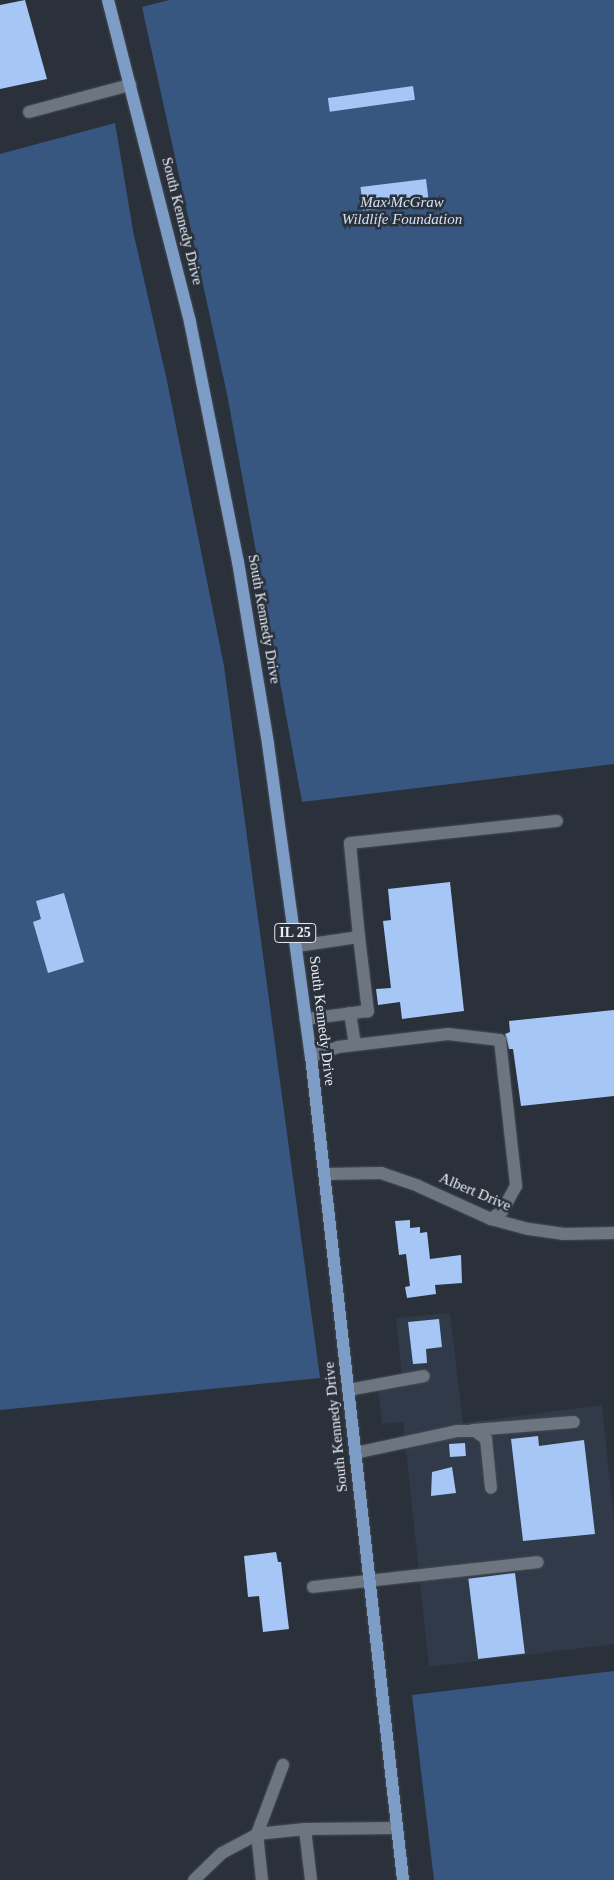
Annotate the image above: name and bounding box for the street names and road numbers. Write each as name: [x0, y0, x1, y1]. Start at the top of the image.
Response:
street label: South Kennedy Drive: [157, 155, 207, 287]
street label: South Kennedy Drive: [244, 553, 284, 685]
road number: IL 25: [274, 921, 316, 944]
street label: South Kennedy Drive: [305, 955, 339, 1087]
street label: Albert Drive: [436, 1169, 514, 1215]
street label: South Kennedy Drive: [320, 1361, 352, 1493]

